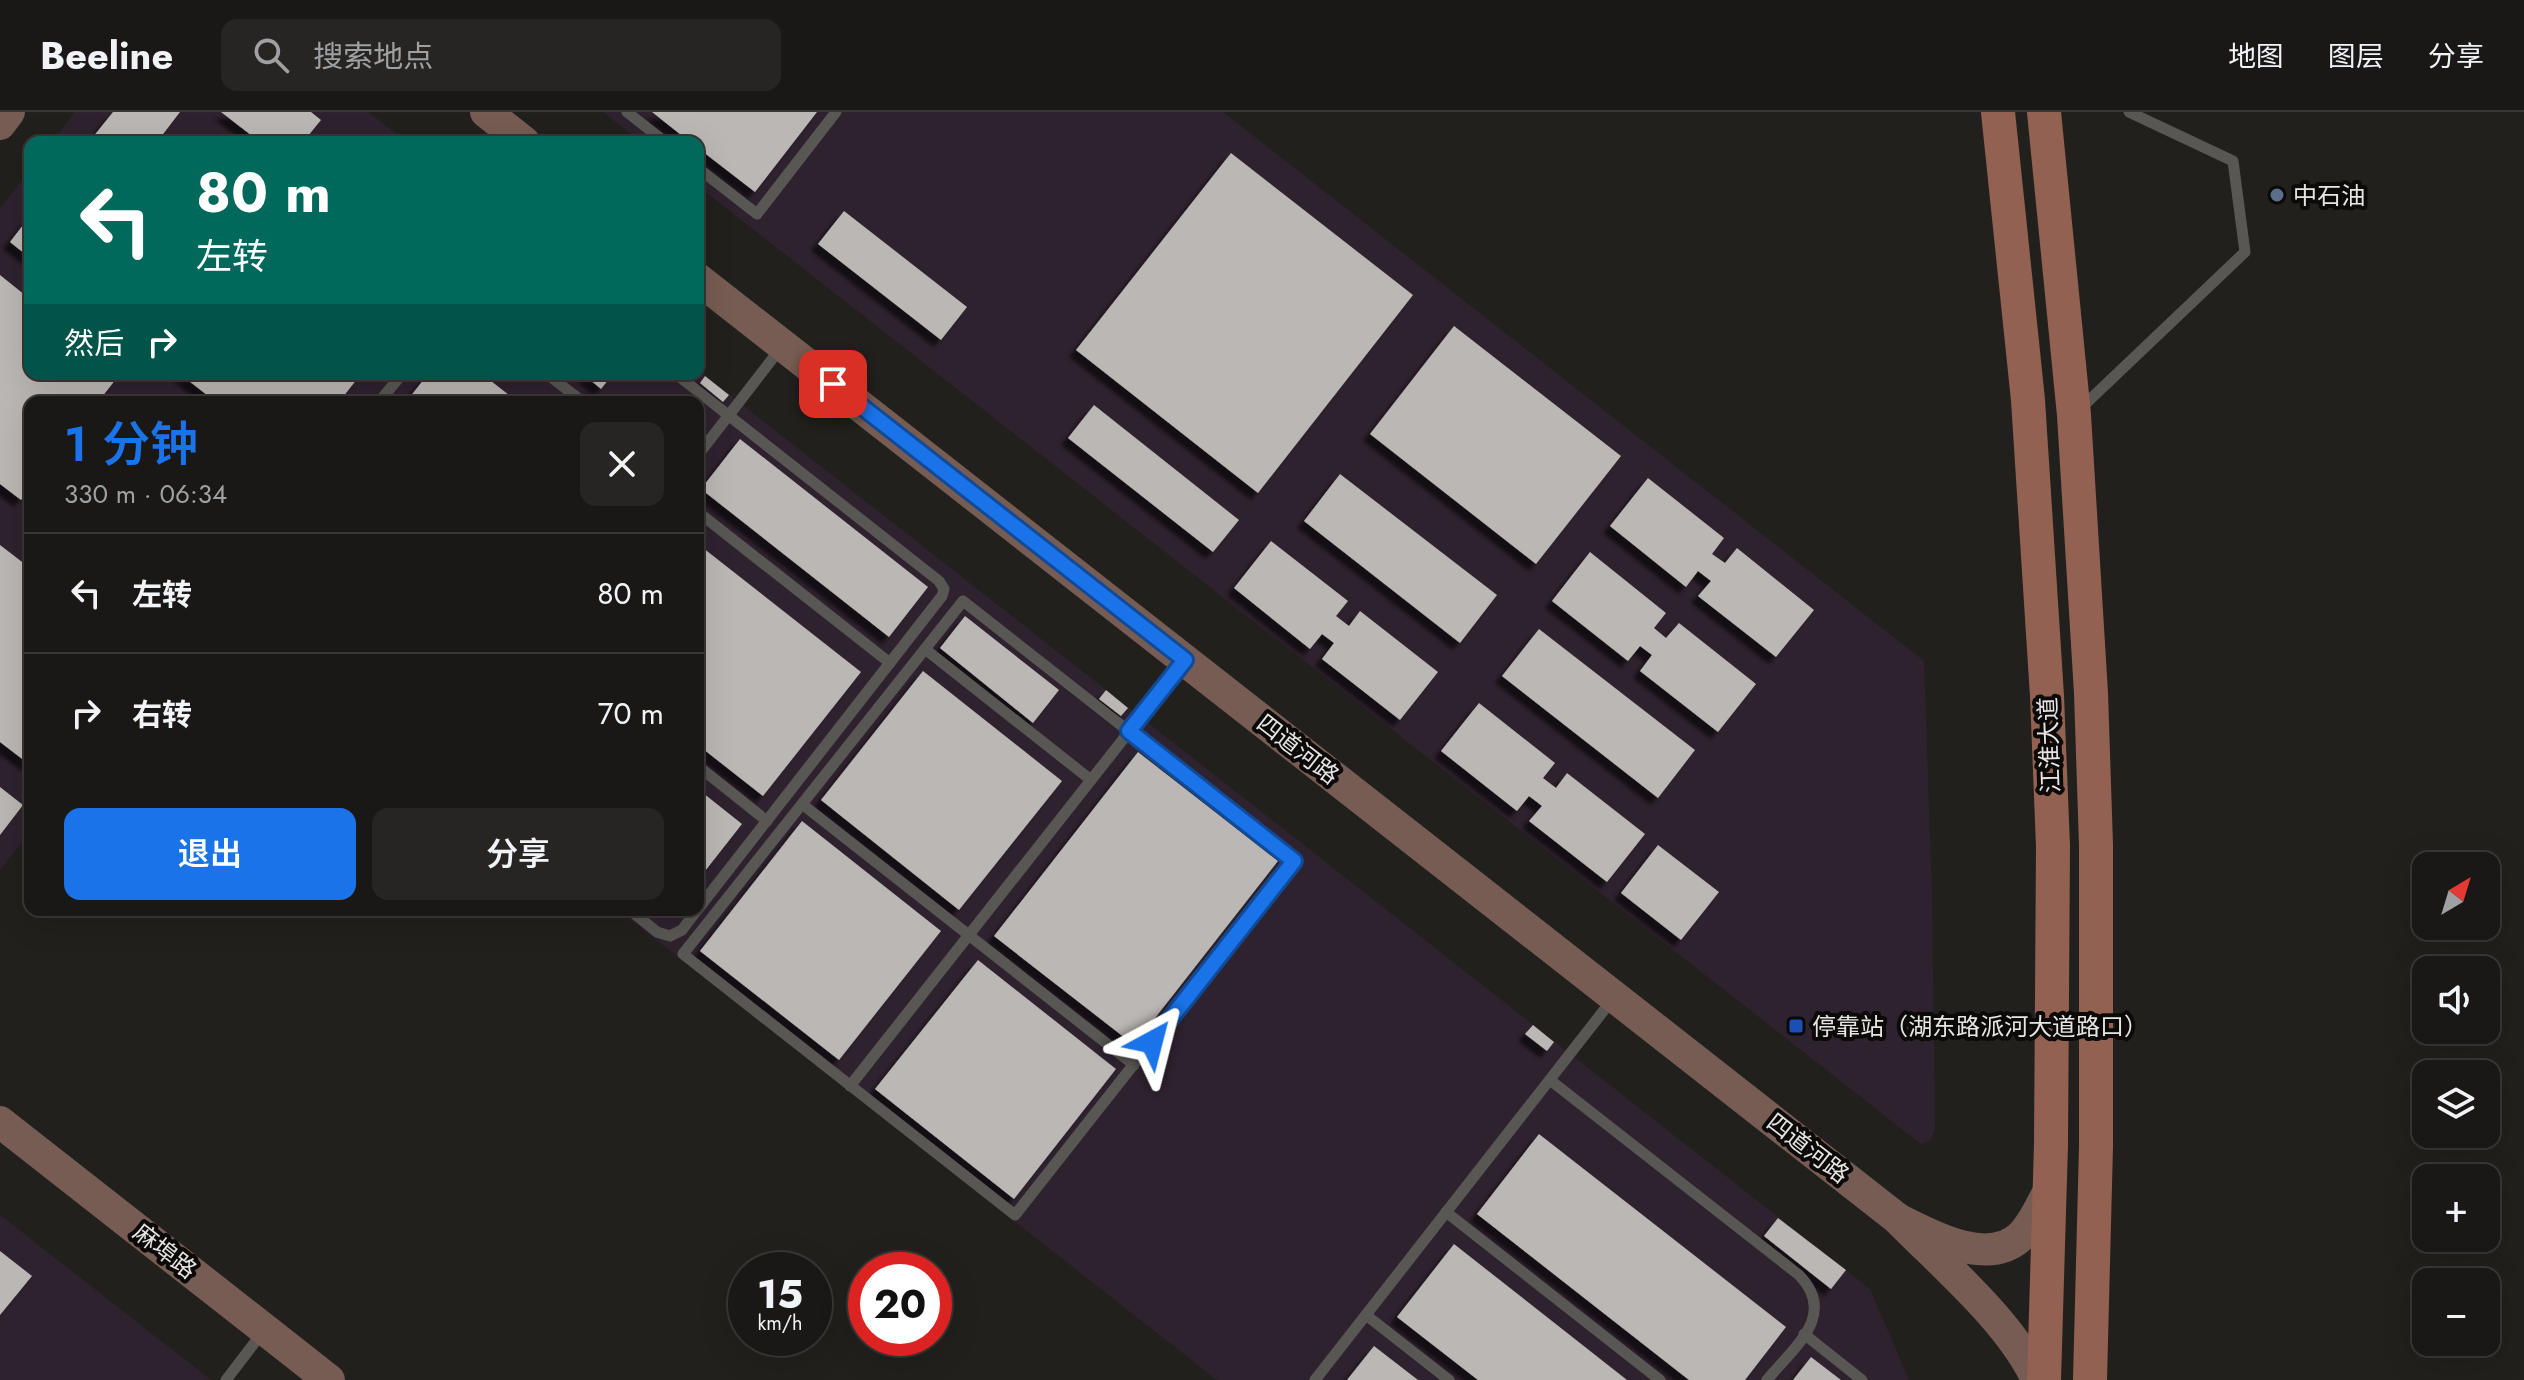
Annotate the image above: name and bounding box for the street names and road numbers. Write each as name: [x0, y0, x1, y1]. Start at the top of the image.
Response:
street label: 江淮大道: [2030, 696, 2068, 794]
street label: 四道河路: [1249, 706, 1347, 792]
street label: 四道河路: [1759, 1105, 1857, 1191]
street label: 麻埠路: [126, 1215, 204, 1287]

